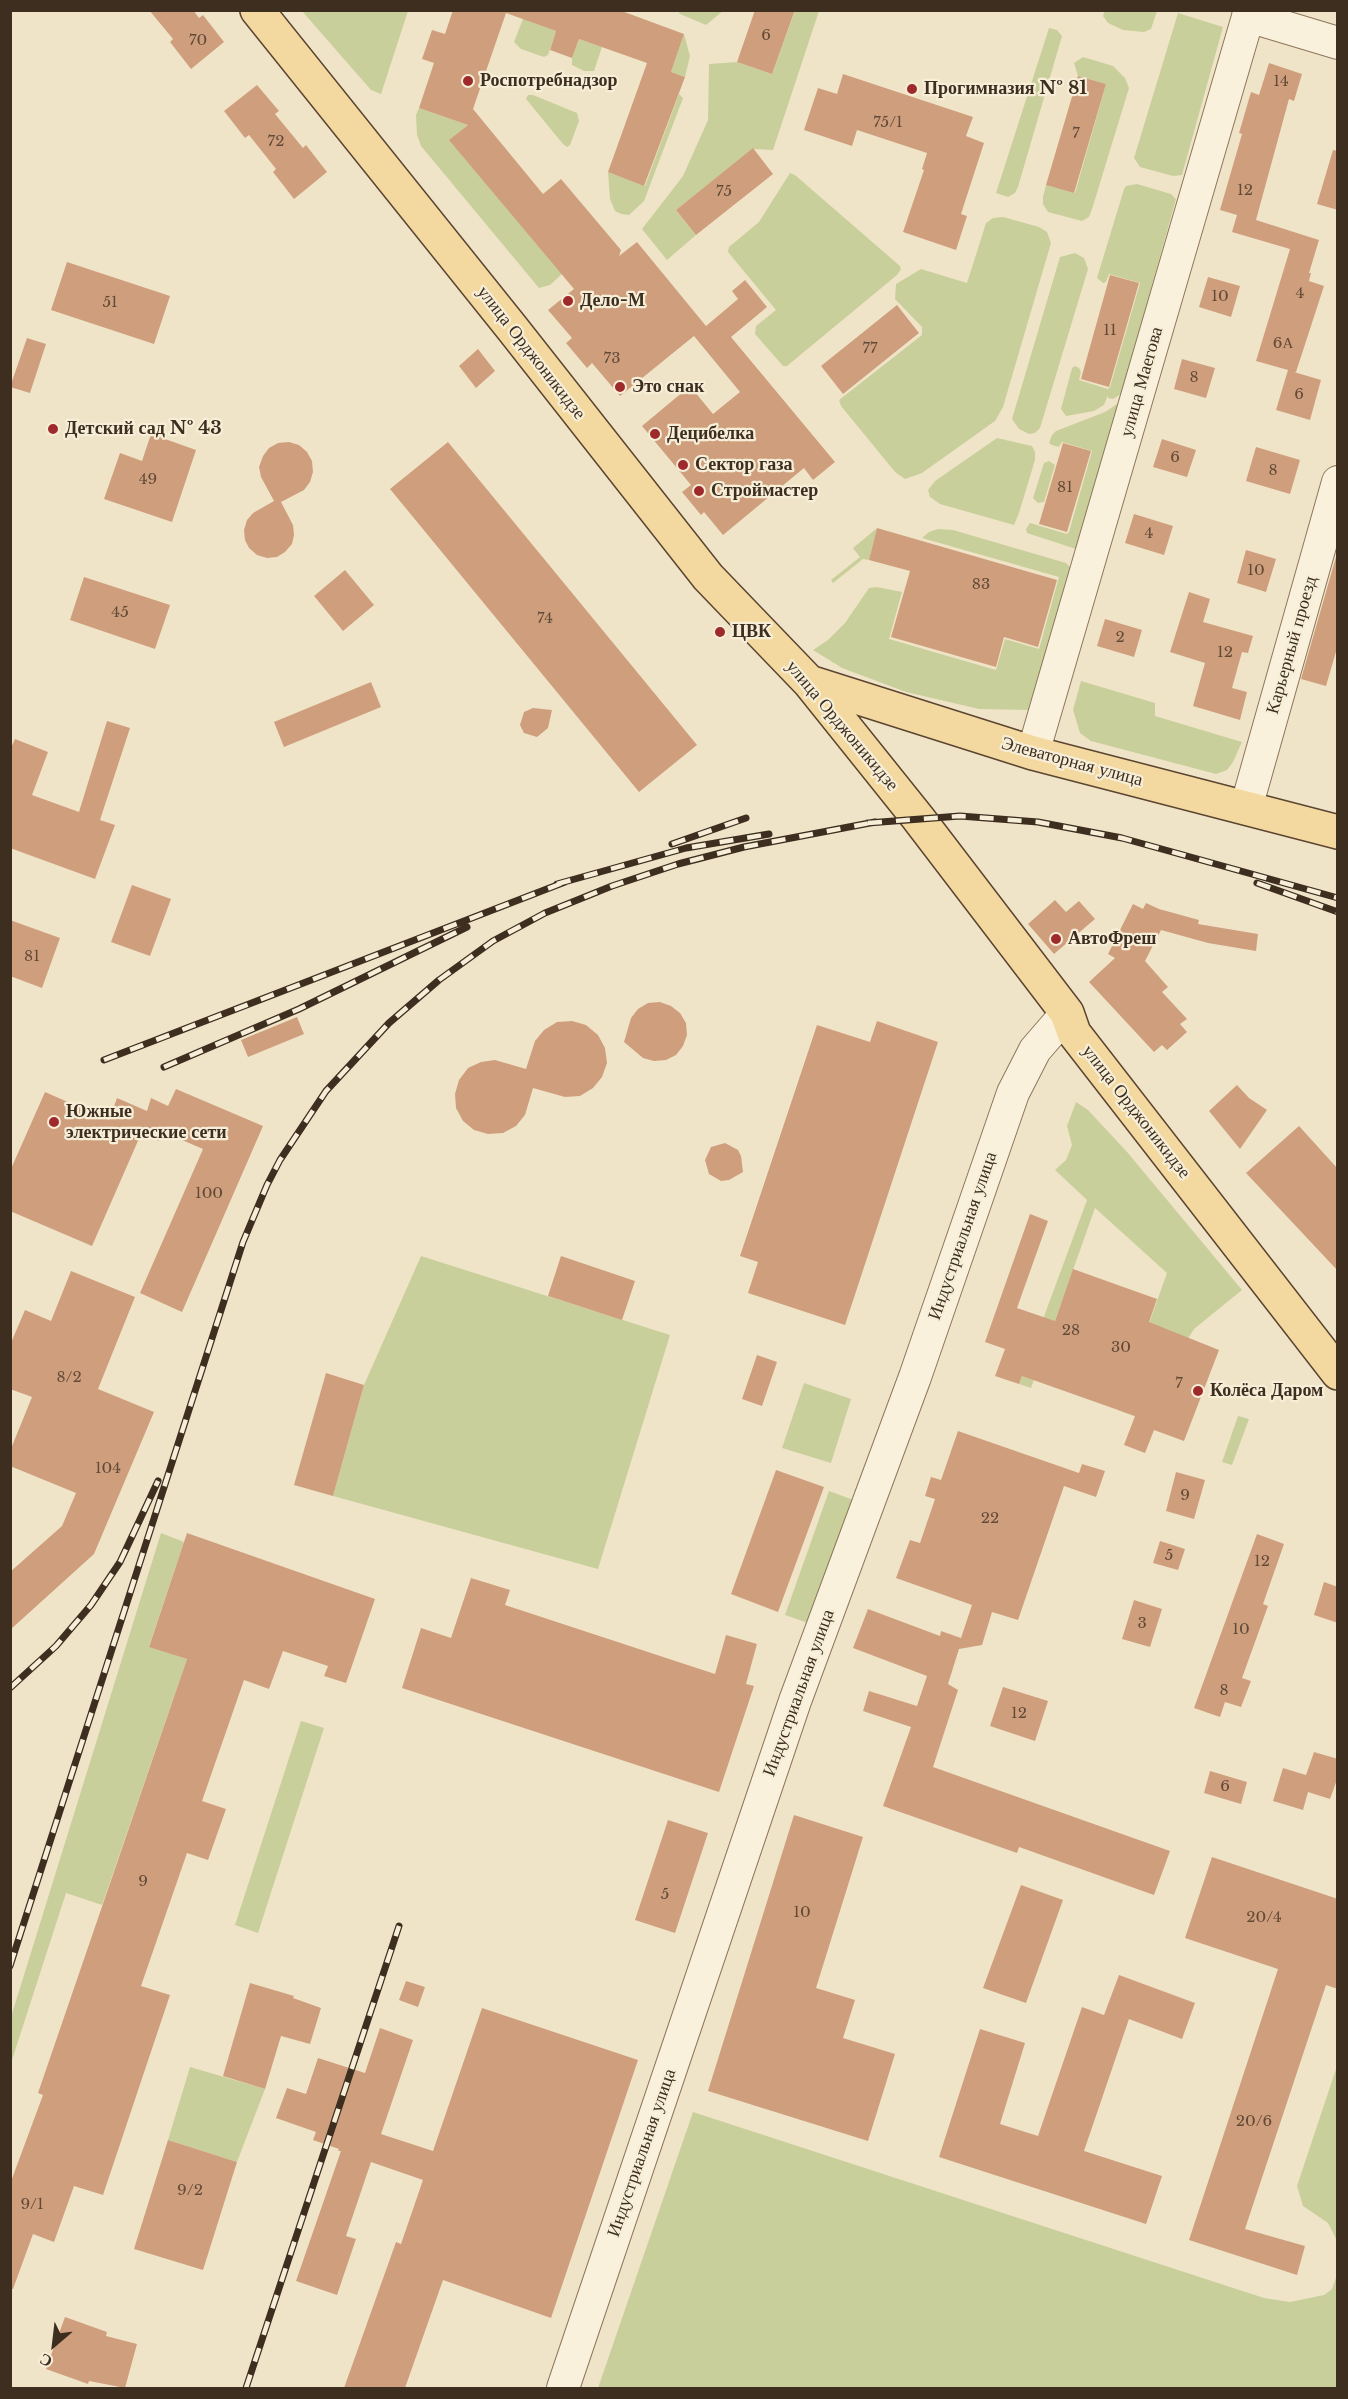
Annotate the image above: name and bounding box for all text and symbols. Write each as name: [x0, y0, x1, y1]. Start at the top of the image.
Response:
house number: 6: [761, 27, 771, 45]
house number: 70: [189, 32, 207, 50]
place label: Роспотребнадзор: [480, 70, 618, 92]
house number: 14: [1273, 73, 1289, 91]
marker: Роспотребнадзор: [461, 74, 475, 88]
place label: Прогимназия № 81: [924, 78, 1087, 100]
marker: Прогимназия № 81: [905, 82, 919, 96]
house number: 75/1: [873, 114, 903, 132]
house number: 7: [1072, 125, 1080, 143]
house number: 72: [268, 133, 284, 151]
house number: 12: [1237, 182, 1253, 200]
house number: 75: [716, 183, 732, 201]
street label: улица Орджоникидзе: [472, 282, 590, 424]
house number: 4: [1296, 285, 1304, 303]
house number: 10: [1211, 288, 1229, 306]
place label: Дело-М: [580, 290, 645, 312]
house number: 51: [102, 294, 118, 312]
marker: Дело-М: [561, 294, 575, 308]
house number: 11: [1103, 322, 1117, 340]
street label: улица Маегова: [1116, 324, 1168, 440]
house number: 6А: [1273, 335, 1293, 353]
house number: 77: [862, 340, 878, 358]
house number: 73: [604, 350, 620, 368]
house number: 8: [1189, 369, 1199, 387]
place label: Это снак: [632, 376, 704, 398]
marker: Это снак: [613, 380, 627, 394]
house number: 6: [1294, 386, 1304, 404]
place label: Детский сад № 43: [65, 418, 222, 440]
marker: Детский сад № 43: [46, 422, 60, 436]
place label: Децибелка: [667, 423, 754, 445]
marker: Децибелка: [648, 427, 662, 441]
house number: 6: [1170, 449, 1180, 467]
place label: Сектор газа: [695, 454, 792, 476]
marker: Сектор газа: [676, 458, 690, 472]
house number: 8: [1268, 462, 1278, 480]
house number: 49: [139, 471, 157, 489]
house number: 81: [1057, 479, 1073, 497]
place label: Строймастер: [711, 480, 818, 502]
marker: Строймастер: [692, 484, 706, 498]
house number: 4: [1145, 525, 1153, 543]
house number: 10: [1247, 562, 1265, 580]
street label: Карьерный проезд: [1262, 574, 1322, 716]
house number: 83: [972, 576, 990, 594]
house number: 45: [111, 604, 129, 622]
house number: 74: [537, 610, 553, 628]
place label: ЦВК: [732, 621, 771, 643]
marker: ЦВК: [713, 625, 727, 639]
house number: 2: [1115, 629, 1125, 647]
house number: 12: [1217, 644, 1233, 662]
street label: улица Орджоникидзе: [781, 656, 903, 796]
street label: Элеваторная улица: [999, 733, 1145, 791]
place label: АвтоФреш: [1068, 928, 1157, 950]
marker: АвтоФреш: [1049, 932, 1063, 946]
house number: 81: [24, 948, 40, 966]
street label: улица Орджоникидзе: [1077, 1041, 1195, 1183]
place label: Южные электрические сети: [66, 1101, 227, 1144]
marker: Южные электрические сети: [47, 1115, 61, 1129]
street label: Индустриальная улица: [924, 1149, 1002, 1323]
house number: 100: [195, 1185, 223, 1203]
house number: 28: [1062, 1322, 1080, 1340]
house number: 30: [1111, 1339, 1131, 1357]
house number: 8/2: [56, 1369, 82, 1387]
house number: 7: [1175, 1375, 1183, 1393]
place label: Колёса Даром: [1210, 1380, 1323, 1402]
marker: Колёса Даром: [1191, 1384, 1205, 1398]
house number: 104: [95, 1460, 121, 1478]
house number: 9: [1180, 1487, 1190, 1505]
house number: 22: [981, 1510, 999, 1528]
house number: 5: [1165, 1547, 1173, 1565]
house number: 12: [1254, 1553, 1270, 1571]
street label: Индустриальная улица: [759, 1606, 839, 1780]
house number: 3: [1137, 1615, 1147, 1633]
house number: 10: [1232, 1621, 1250, 1639]
house number: 8: [1219, 1682, 1229, 1700]
house number: 12: [1011, 1705, 1027, 1723]
house number: 6: [1220, 1778, 1230, 1796]
house number: 9: [138, 1873, 148, 1891]
house number: 5: [661, 1886, 669, 1904]
house number: 10: [793, 1904, 811, 1922]
house number: 20/4: [1246, 1909, 1282, 1927]
street label: Индустриальная улица: [603, 2066, 681, 2240]
house number: 20/6: [1236, 2113, 1272, 2131]
house number: 9/2: [177, 2182, 203, 2200]
house number: 9/1: [20, 2196, 44, 2214]
north arrow: [24, 2315, 84, 2375]
text: С: [36, 2349, 55, 2372]

